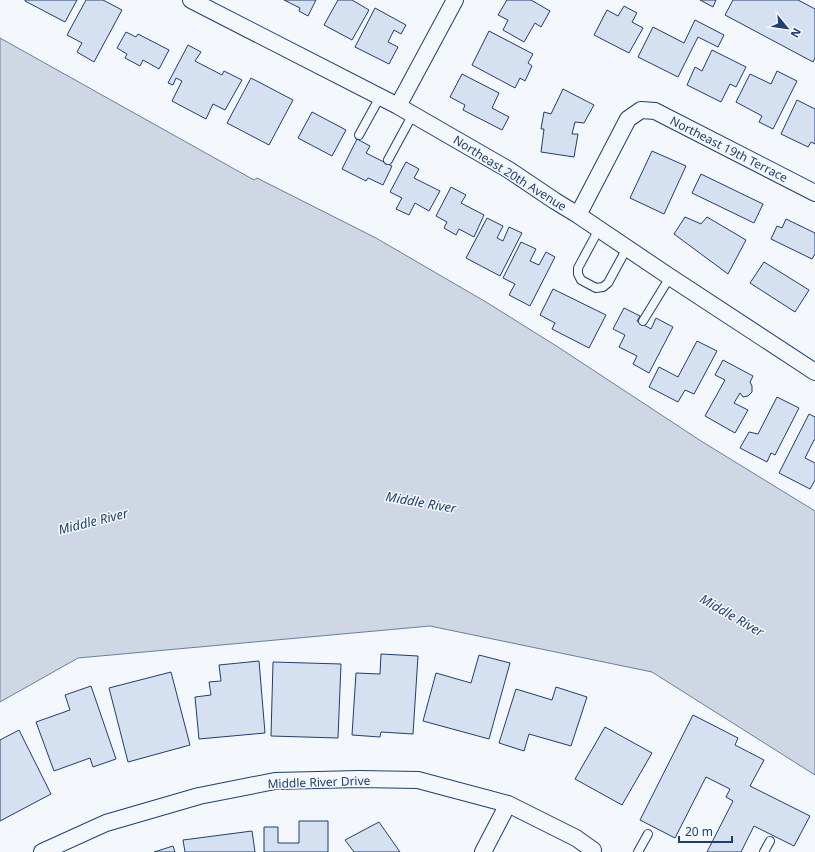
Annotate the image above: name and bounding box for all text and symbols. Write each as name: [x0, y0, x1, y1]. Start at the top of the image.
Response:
north arrow: [767, 8, 807, 48]
text: N: [787, 26, 805, 41]
street label: Northeast 19th Terrace: [667, 112, 791, 186]
street label: Northeast 20th Avenue: [450, 131, 570, 215]
water label: Middle River: [384, 487, 458, 517]
water label: Middle River: [56, 503, 130, 538]
water label: Middle River: [697, 589, 768, 641]
street label: Middle River Drive: [267, 772, 371, 792]
scale bar: [679, 818, 732, 844]
text: 20 m: [685, 823, 713, 840]

